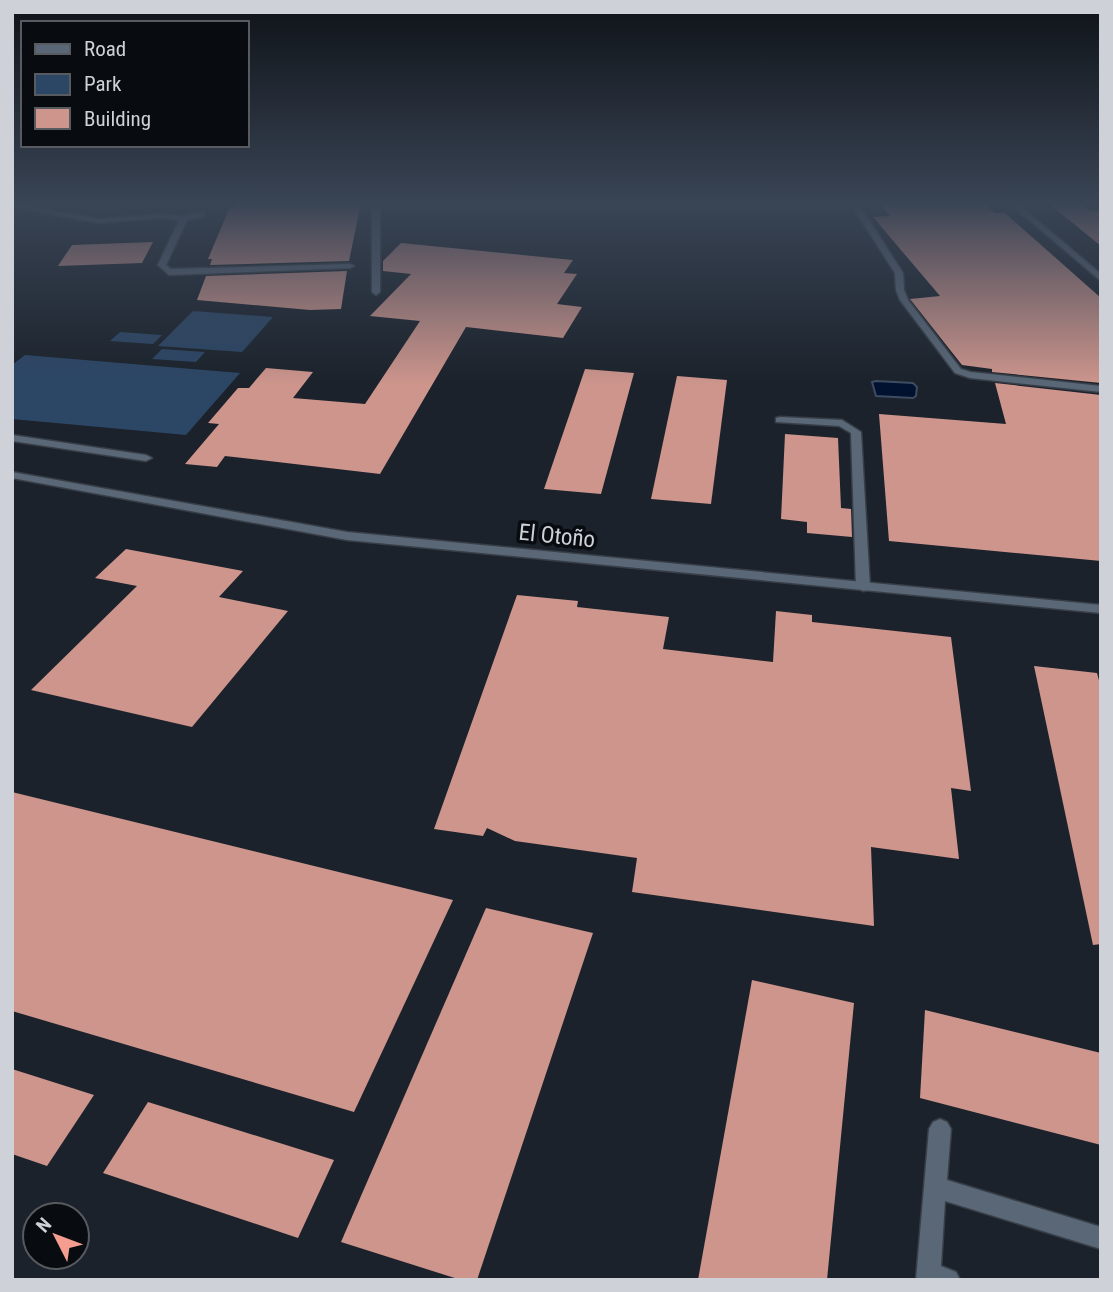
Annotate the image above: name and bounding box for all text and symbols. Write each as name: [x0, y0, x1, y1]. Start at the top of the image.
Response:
legend: [21, 21, 248, 147]
text: Road: [84, 37, 126, 61]
text: Park: [84, 72, 122, 96]
text: Building: [84, 107, 151, 131]
street label: El Otoño: [517, 519, 597, 553]
north arrow: [21, 1201, 91, 1271]
text: N: [31, 1213, 56, 1237]

